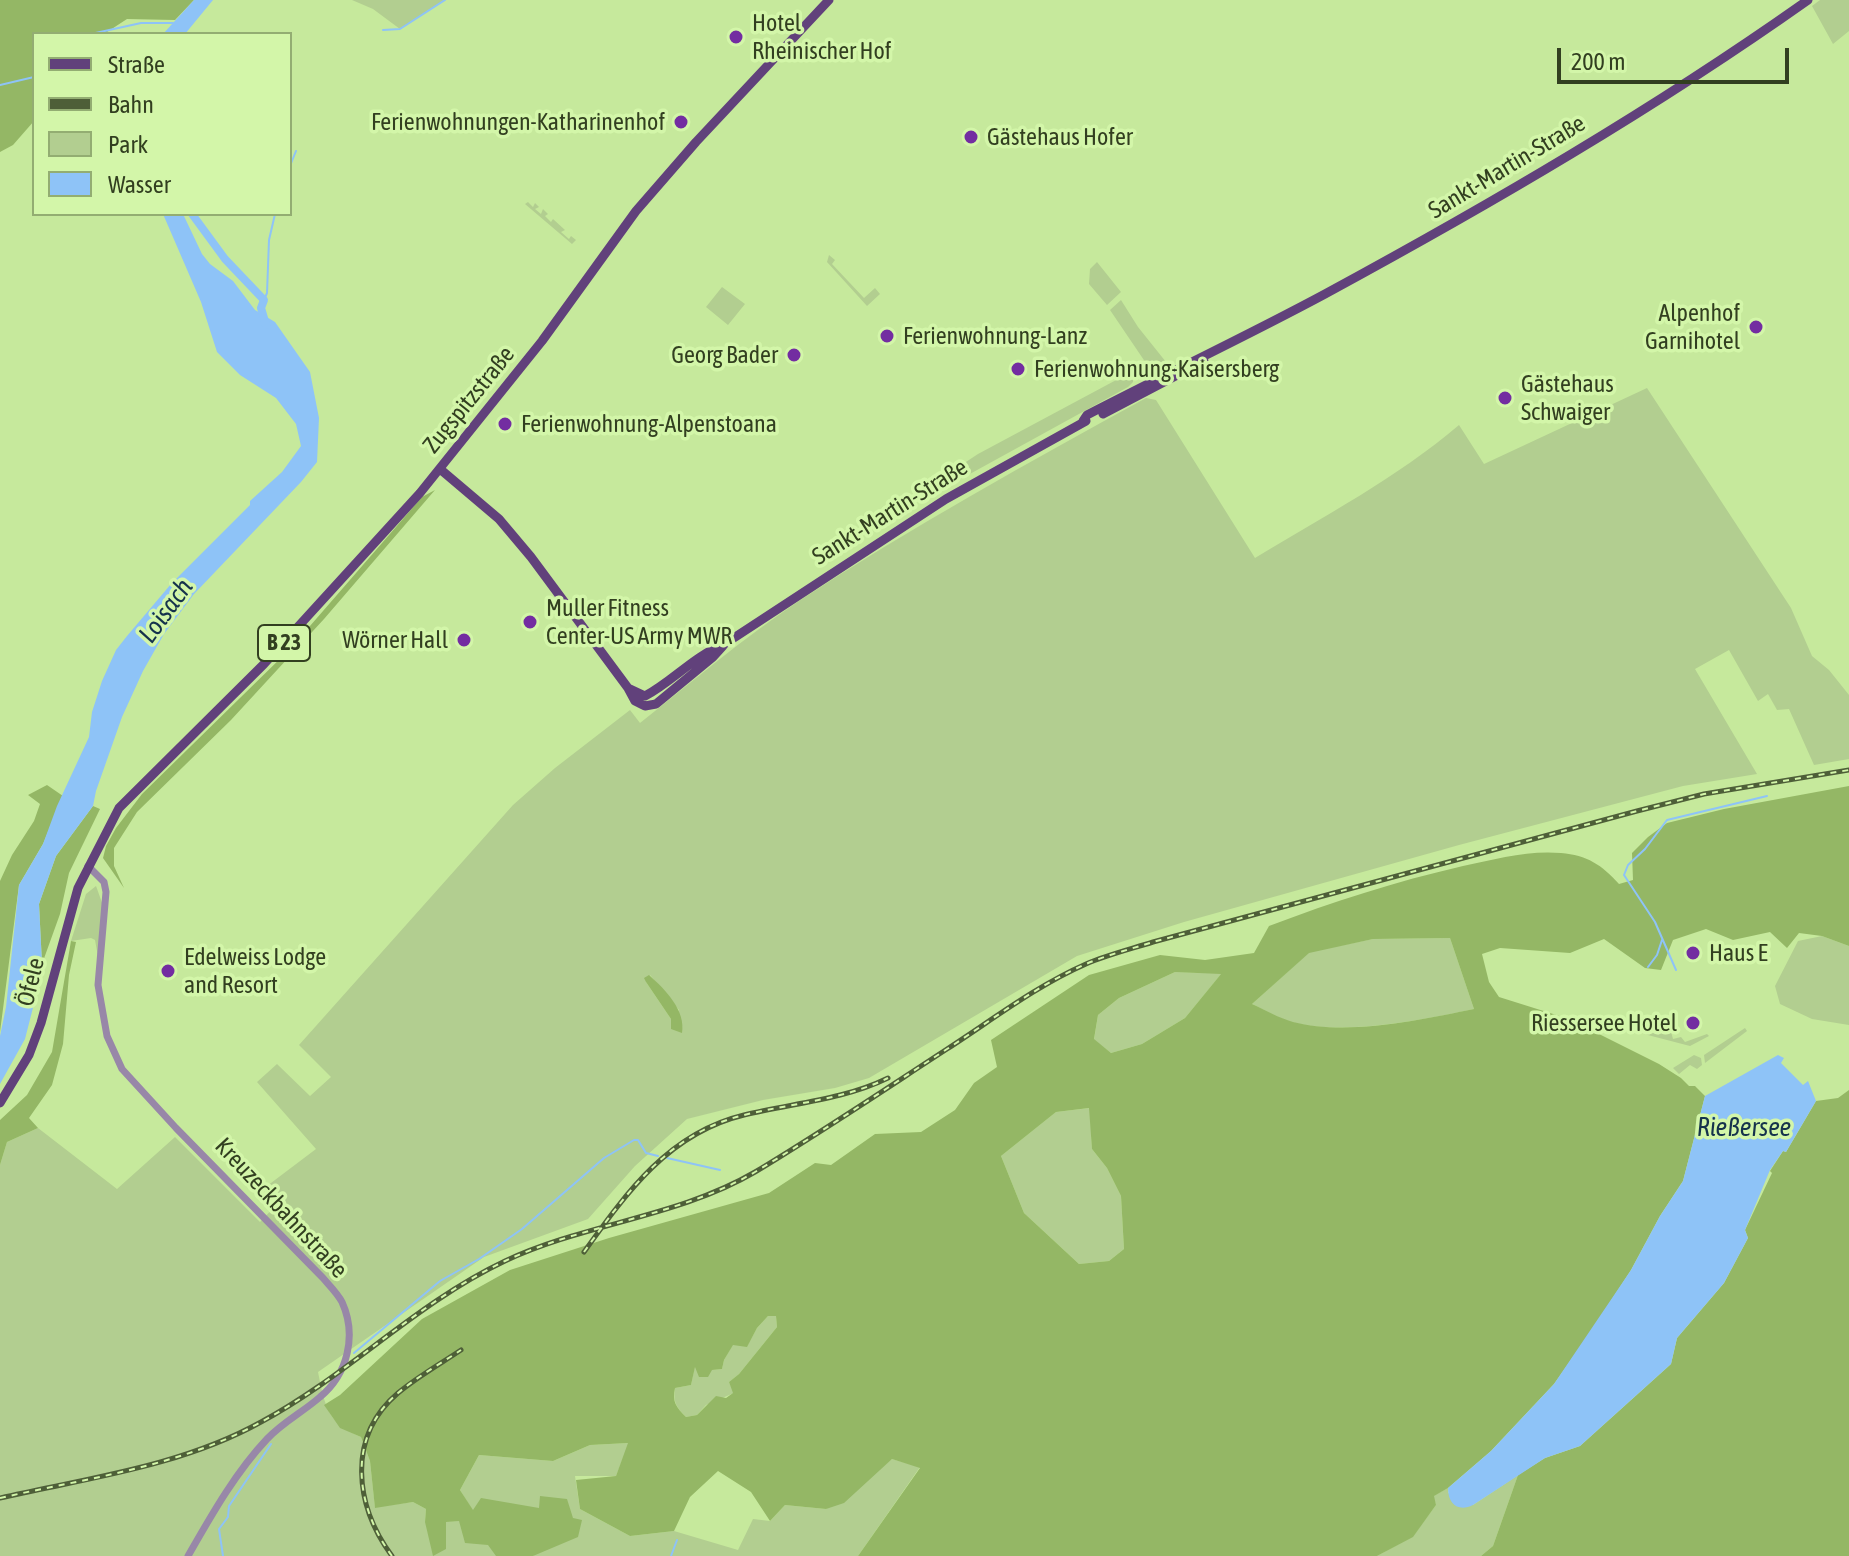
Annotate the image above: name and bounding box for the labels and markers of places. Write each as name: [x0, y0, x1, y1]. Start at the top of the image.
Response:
place label: Hotel Rheinischer Hof: [752, 9, 891, 65]
marker: Hotel Rheinischer Hof: [727, 28, 745, 46]
place label: Ferienwohnungen-Katharinenhof: [371, 108, 665, 136]
marker: Ferienwohnungen-Katharinenhof: [672, 113, 690, 131]
place label: Gästehaus Hofer: [987, 123, 1133, 151]
marker: Gästehaus Hofer: [962, 128, 980, 146]
place label: Alpenhof Garnihotel: [1645, 299, 1740, 355]
marker: Alpenhof Garnihotel: [1747, 318, 1765, 336]
place label: Ferienwohnung-Lanz: [903, 322, 1087, 350]
marker: Ferienwohnung-Lanz: [878, 327, 896, 345]
place label: Georg Bader: [671, 341, 778, 369]
marker: Georg Bader: [785, 346, 803, 364]
place label: Ferienwohnung-Kaisersberg: [1034, 355, 1279, 383]
marker: Ferienwohnung-Kaisersberg: [1009, 360, 1027, 378]
place label: Gästehaus Schwaiger: [1521, 370, 1614, 426]
marker: Gästehaus Schwaiger: [1496, 389, 1514, 407]
place label: Ferienwohnung-Alpenstoana: [521, 410, 777, 438]
marker: Ferienwohnung-Alpenstoana: [496, 415, 514, 433]
place label: Muller Fitness Center-US Army MWR: [546, 594, 732, 650]
marker: Muller Fitness Center-US Army MWR: [521, 613, 539, 631]
place label: Wörner Hall: [342, 626, 448, 654]
marker: Wörner Hall: [455, 631, 473, 649]
place label: Haus E: [1709, 939, 1768, 967]
place label: Edelweiss Lodge and Resort: [184, 943, 326, 999]
marker: Haus E: [1684, 944, 1702, 962]
marker: Edelweiss Lodge and Resort: [159, 962, 177, 980]
place label: Riessersee Hotel: [1531, 1009, 1677, 1037]
marker: Riessersee Hotel: [1684, 1014, 1702, 1032]

